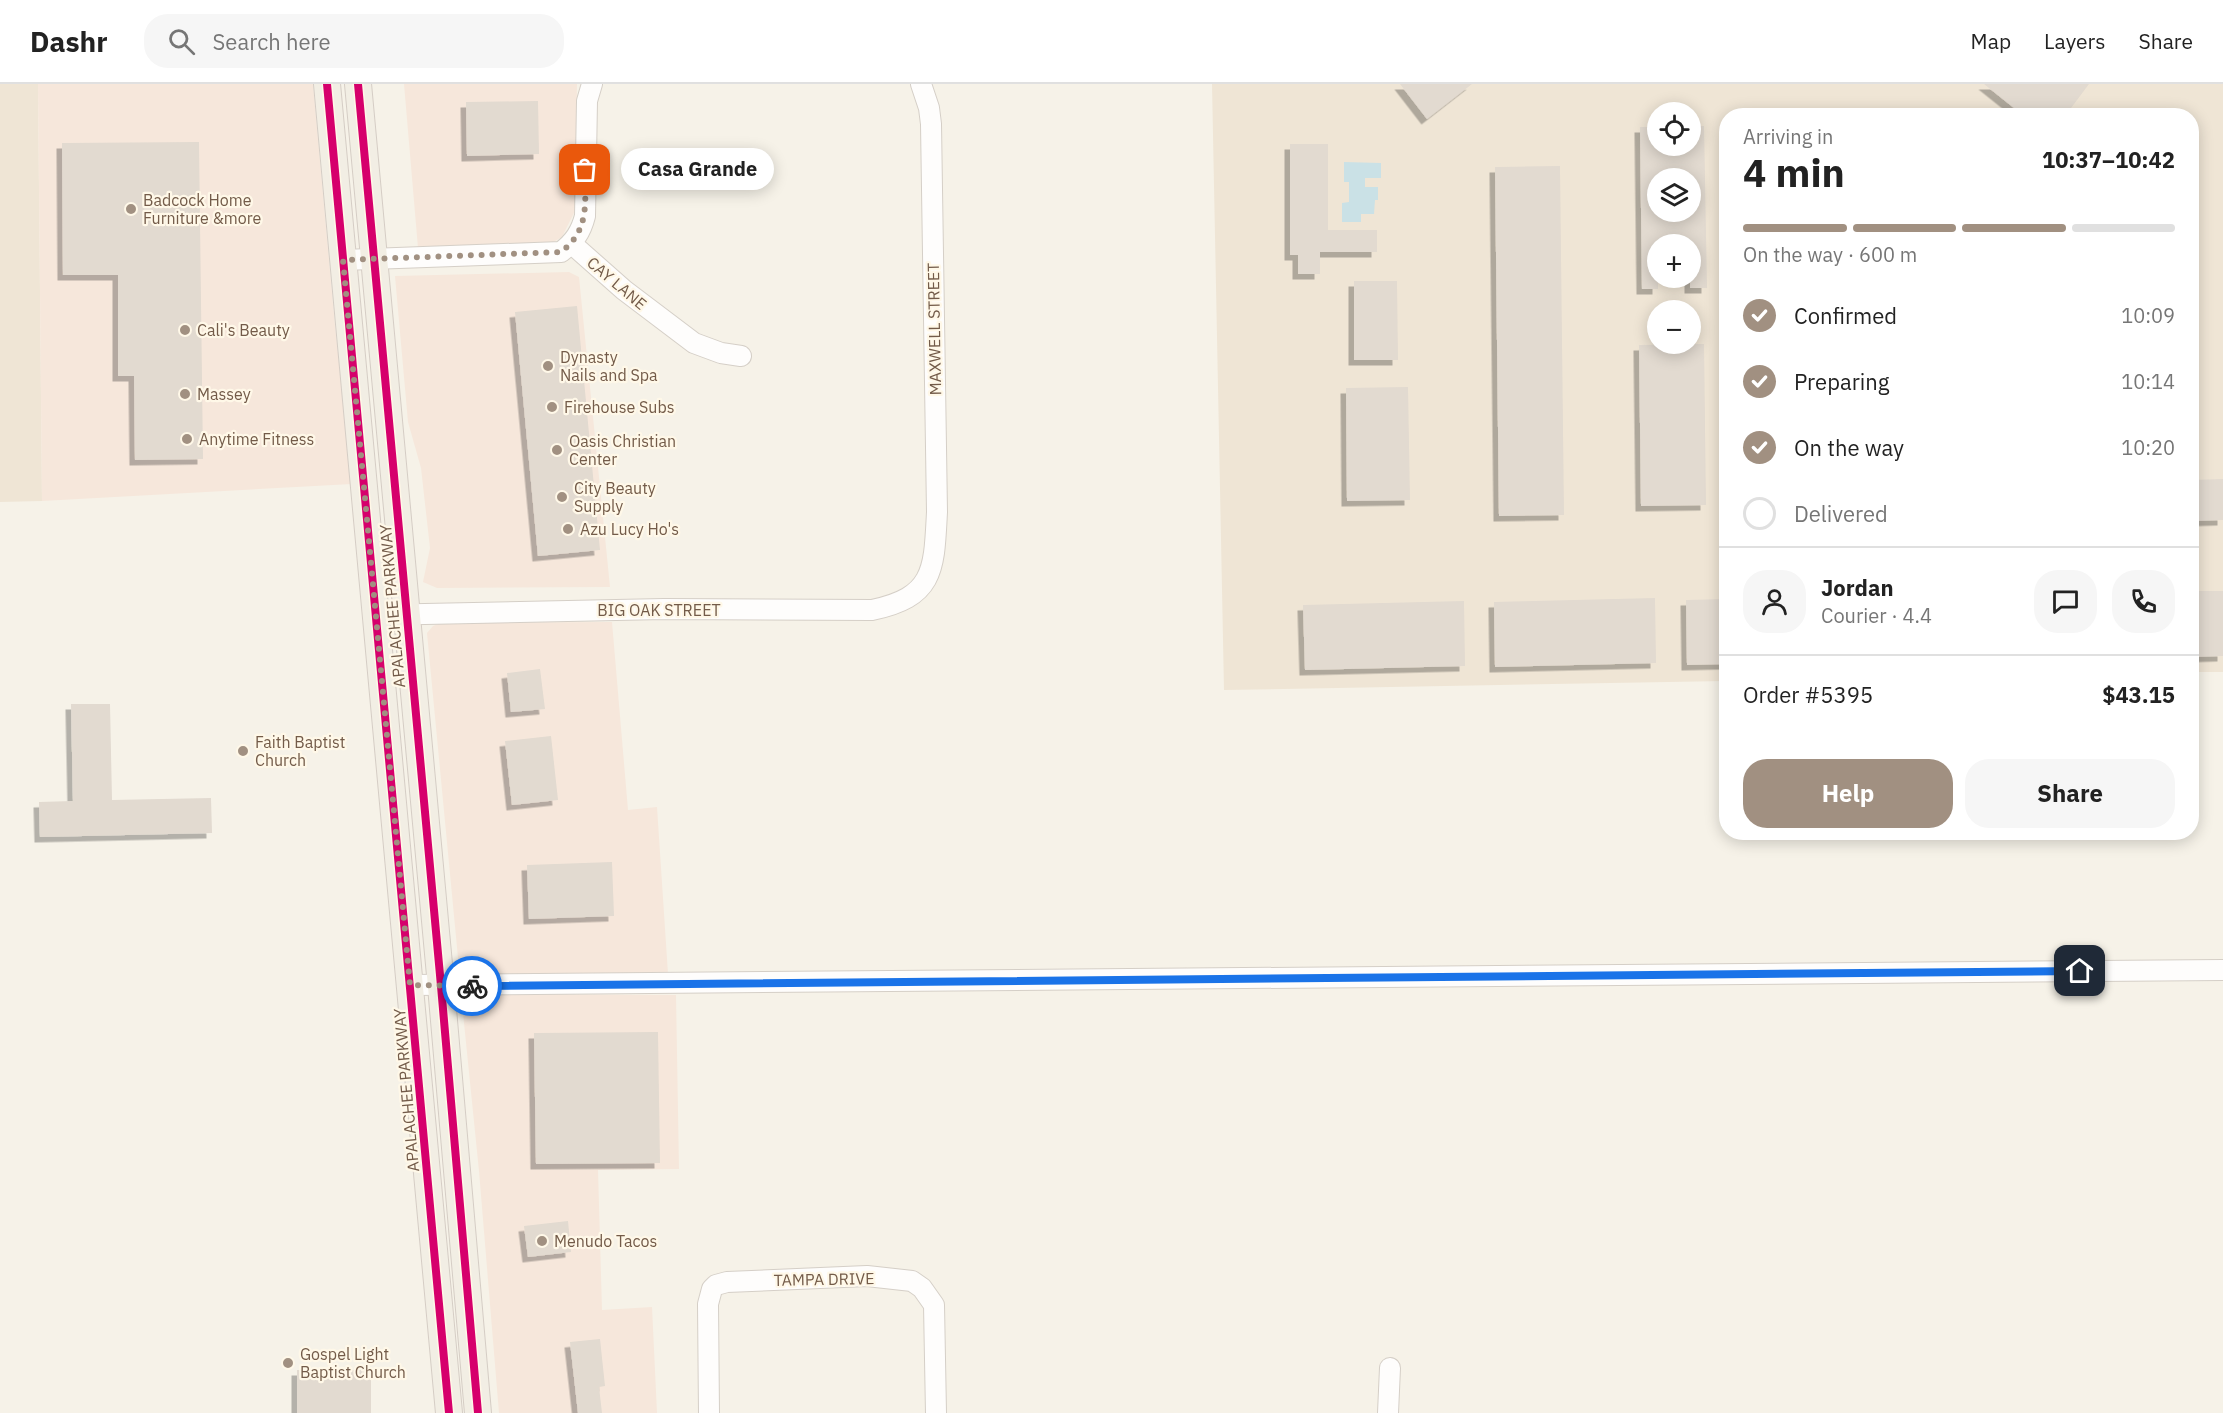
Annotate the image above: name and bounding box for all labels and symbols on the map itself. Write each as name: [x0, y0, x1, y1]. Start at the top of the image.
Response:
pin: [559, 144, 610, 195]
callout: Casa Grande: [621, 149, 774, 191]
place label: Badcock Home Furniture &more: [143, 190, 261, 228]
marker: Badcock Home Furniture &more: [124, 202, 138, 216]
street label: CAY LANE: [583, 252, 651, 314]
street label: MAXWELL STREET: [923, 262, 945, 396]
place label: Cali's Beauty: [197, 320, 290, 340]
marker: Cali's Beauty: [178, 323, 192, 337]
place label: Dynasty Nails and Spa: [560, 347, 658, 385]
marker: Dynasty Nails and Spa: [541, 359, 555, 373]
place label: Massey: [197, 384, 251, 404]
marker: Massey: [178, 387, 192, 401]
place label: Firehouse Subs: [564, 397, 674, 417]
marker: Firehouse Subs: [545, 400, 559, 414]
place label: Anytime Fitness: [199, 429, 314, 449]
place label: Oasis Christian Center: [569, 431, 676, 469]
marker: Anytime Fitness: [180, 432, 194, 446]
marker: Oasis Christian Center: [550, 443, 564, 457]
place label: City Beauty Supply: [574, 478, 656, 516]
marker: City Beauty Supply: [555, 490, 569, 504]
place label: Azu Lucy Ho's: [580, 519, 679, 539]
marker: Azu Lucy Ho's: [561, 522, 575, 536]
street label: APALACHEE PARKWAY: [375, 523, 409, 689]
street label: BIG OAK STREET: [597, 600, 721, 620]
place label: Faith Baptist Church: [255, 732, 345, 770]
marker: Faith Baptist Church: [236, 744, 250, 758]
pin: [2054, 945, 2105, 996]
courier: [442, 956, 502, 1016]
street label: APALACHEE PARKWAY: [389, 1007, 423, 1173]
place label: Menudo Tacos: [554, 1231, 657, 1251]
marker: Menudo Tacos: [535, 1234, 549, 1248]
street label: TAMPA DRIVE: [773, 1268, 875, 1290]
place label: Gospel Light Baptist Church: [300, 1344, 406, 1382]
marker: Gospel Light Baptist Church: [281, 1356, 295, 1370]

